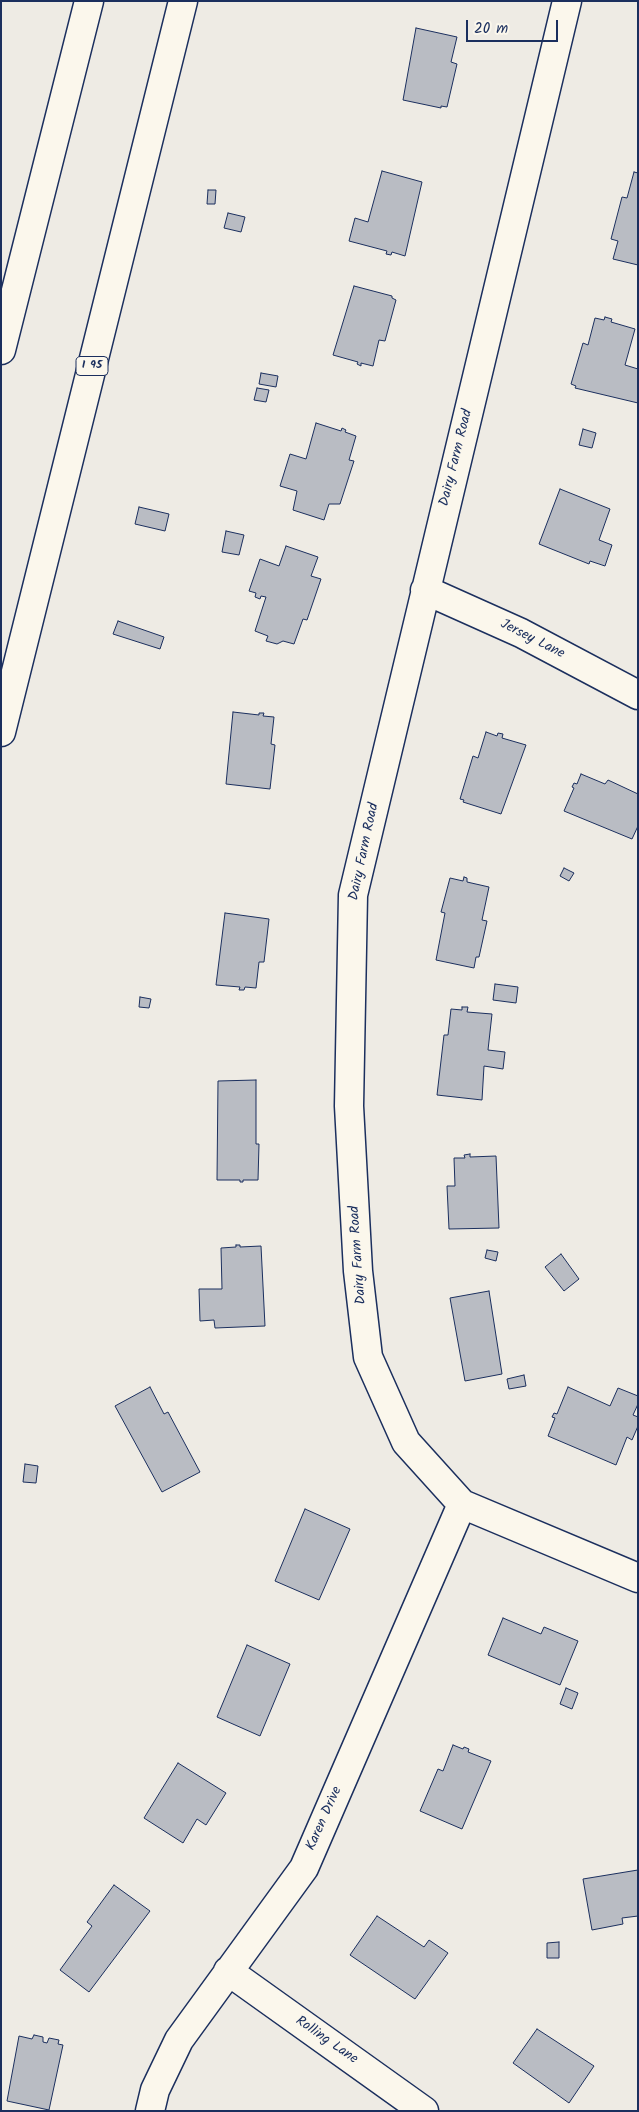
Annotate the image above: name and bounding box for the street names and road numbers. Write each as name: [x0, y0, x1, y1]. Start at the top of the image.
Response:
road number: I 95: [76, 356, 108, 376]
street label: Dairy Farm Road: [437, 408, 477, 508]
street label: Jersey Lane: [497, 617, 567, 663]
street label: Dairy Farm Road: [346, 802, 384, 902]
street label: Dairy Farm Road: [347, 1205, 371, 1305]
street label: Karen Drive: [303, 1784, 347, 1854]
street label: Rolling Lane: [292, 2013, 360, 2069]

